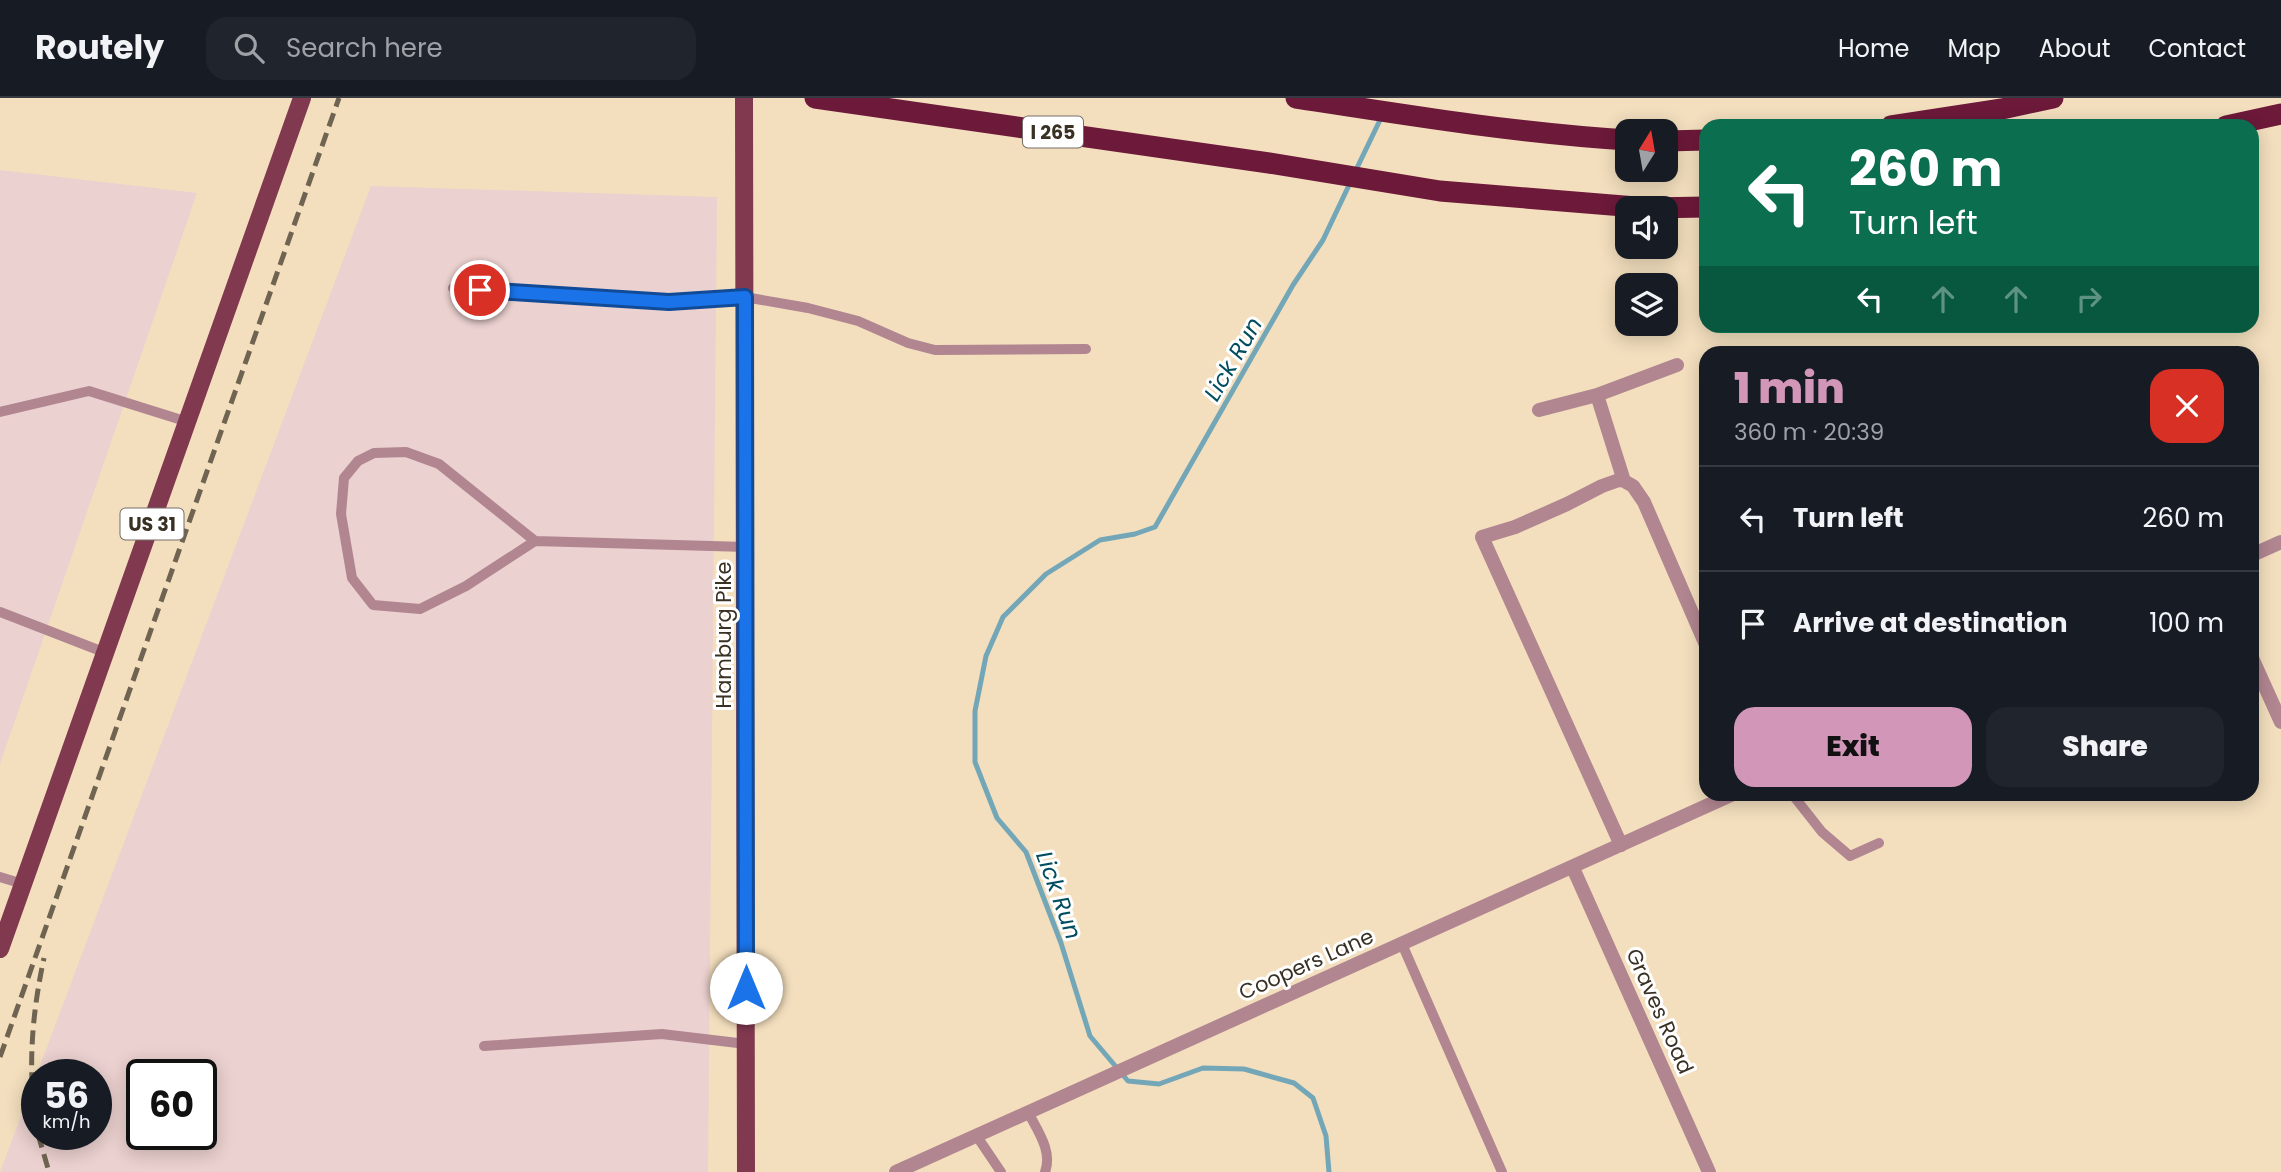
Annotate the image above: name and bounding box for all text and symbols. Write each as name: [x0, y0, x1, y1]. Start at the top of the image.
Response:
search box: [206, 17, 696, 80]
text: Routely: [35, 24, 164, 71]
icon: search: [230, 29, 268, 67]
text: Search here: [286, 30, 443, 66]
text: Home: [1838, 32, 1910, 65]
text: Map: [1948, 32, 2001, 65]
text: About: [2039, 32, 2110, 65]
text: Contact: [2148, 32, 2246, 65]
road number: I 265: [1023, 116, 1083, 148]
north arrow: [1615, 119, 1678, 182]
map controls: [1615, 119, 1678, 336]
text: 260 m: [1849, 135, 2002, 203]
icon: left: [1734, 147, 1825, 238]
button: sound: [1615, 196, 1678, 259]
text: Turn left: [1849, 200, 1978, 245]
pin: [450, 260, 510, 320]
icon: arrive: [461, 271, 499, 309]
button: layers: [1615, 273, 1678, 336]
icon: left: [1851, 280, 1889, 318]
icon: ahead: [1924, 280, 1962, 318]
icon: ahead: [1997, 280, 2035, 318]
icon: right: [2070, 280, 2108, 318]
water label: Lick Run: [1196, 311, 1270, 407]
text: 1 min: [1734, 359, 1845, 418]
button: close: [2150, 369, 2224, 443]
text: 360 m · 20:39: [1734, 416, 1884, 448]
icon: left: [1734, 500, 1772, 538]
text: Turn left: [1793, 500, 1904, 536]
text: 260 m: [2142, 500, 2224, 536]
road number: US 31: [120, 508, 184, 540]
street label: Hamburg Pike: [709, 562, 738, 708]
icon: arrive: [1734, 605, 1772, 643]
text: Arrive at destination: [1793, 605, 2068, 641]
text: 100 m: [2149, 605, 2224, 641]
button: Exit: [1734, 707, 1972, 787]
button: Share: [1986, 707, 2224, 787]
water label: Lick Run: [1028, 846, 1090, 944]
street label: Coopers Lane: [1234, 921, 1378, 1007]
street label: Graves Road: [1619, 944, 1701, 1078]
position arrow: [709, 951, 783, 1025]
speed limit sign: 60: [126, 1059, 217, 1150]
text: 56: [44, 1071, 89, 1120]
text: km/h: [43, 1109, 90, 1134]

